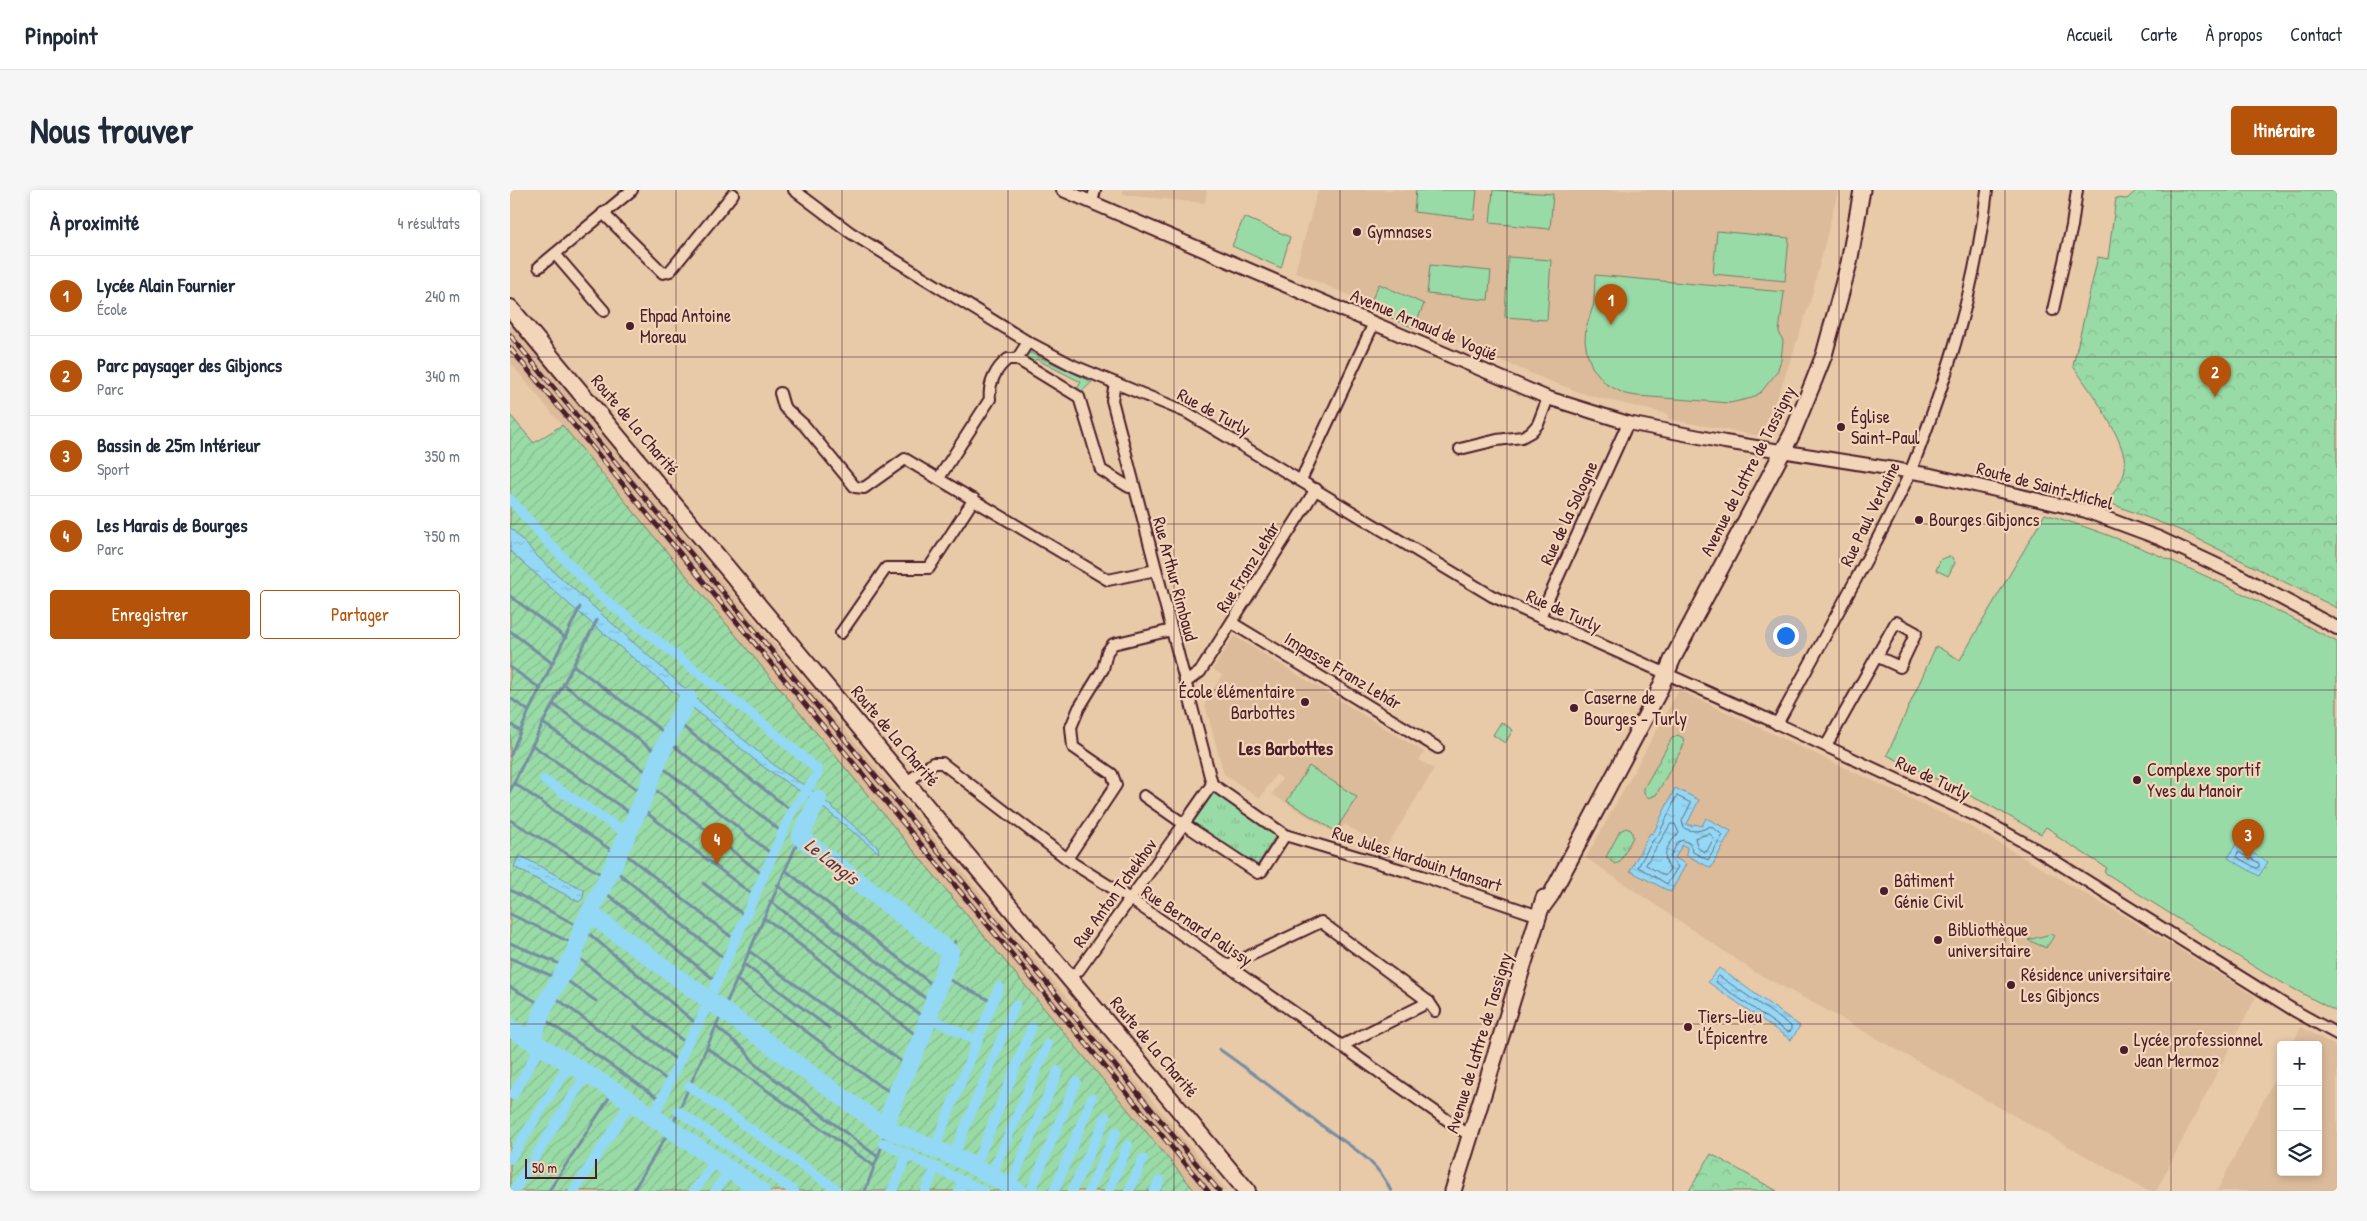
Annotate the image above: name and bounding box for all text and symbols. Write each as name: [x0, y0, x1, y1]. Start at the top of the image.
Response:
text: Pinpoint: [25, 19, 97, 51]
text: Accueil: [2066, 22, 2112, 47]
text: Carte: [2140, 22, 2178, 47]
text: À propos: [2206, 22, 2262, 47]
text: Contact: [2290, 22, 2342, 47]
button: Itinéraire: [2231, 106, 2337, 155]
text: Nous trouver: [30, 107, 193, 154]
text: À proximité: [50, 208, 139, 237]
text: 4 résultats: [398, 212, 460, 234]
place label: Gymnases: [1367, 219, 1432, 244]
marker: Gymnases: [1351, 226, 1363, 238]
text: Lycée Alain Fournier: [97, 272, 235, 298]
street label: Avenue Arnaud de Vogüé: [1347, 282, 1501, 367]
pin: 1: [1595, 284, 1627, 325]
text: 1: [63, 285, 69, 307]
text: 240 m: [425, 285, 460, 307]
text: École: [97, 298, 127, 320]
place label: Ehpad Antoine Moreau: [640, 303, 731, 349]
marker: Ehpad Antoine Moreau: [624, 320, 636, 332]
text: Parc paysager des Gibjoncs: [97, 352, 282, 378]
pin: 2: [2199, 356, 2231, 397]
text: 2: [62, 365, 70, 387]
text: 340 m: [425, 365, 460, 387]
street label: Route de La Charité: [586, 369, 685, 481]
text: Parc: [97, 378, 123, 400]
street label: Avenue de Lattre de Tassigny: [1694, 381, 1802, 560]
street label: Rue de Turly: [1173, 382, 1256, 442]
place label: Église Saint-Paul: [1851, 404, 1920, 450]
marker: Église Saint-Paul: [1835, 421, 1847, 433]
text: Bassin de 25m Intérieur: [97, 432, 261, 458]
text: 3: [62, 445, 70, 467]
text: 350 m: [424, 445, 460, 467]
street label: Route de Saint-Michel: [1974, 455, 2116, 516]
street label: Rue de la Sologne: [1534, 457, 1604, 569]
street label: Rue Paul Verlaine: [1833, 457, 1906, 570]
text: Sport: [97, 458, 129, 480]
place label: Bourges Gibjoncs: [1929, 507, 2039, 532]
text: Les Marais de Bourges: [97, 512, 248, 538]
street label: Rue Arthur Rimbaud: [1147, 514, 1204, 644]
marker: Bourges Gibjoncs: [1913, 514, 1925, 526]
street label: Rue Franz Lehár: [1210, 516, 1285, 617]
text: 4: [63, 525, 69, 547]
text: 750 m: [424, 525, 460, 547]
text: Parc: [97, 538, 123, 560]
street label: Rue de Turly: [1523, 583, 1606, 638]
button: Enregistrer: [50, 590, 250, 639]
button: Partager: [260, 590, 460, 639]
your location: [1773, 623, 1799, 649]
street label: Impasse Franz Lehár: [1280, 626, 1407, 715]
place label: École élémentaire Barbottes: [1179, 679, 1295, 725]
street label: Route de La Charité: [846, 680, 945, 792]
place label: Caserne de Bourges - Turly: [1584, 685, 1688, 731]
marker: École élémentaire Barbottes: [1299, 696, 1311, 708]
marker: Caserne de Bourges - Turly: [1568, 702, 1580, 714]
district label: Les Barbottes: [1239, 735, 1334, 761]
street label: Rue de Turly: [1892, 749, 1975, 806]
place label: Complexe sportif Yves du Manoir: [2147, 757, 2261, 803]
marker: Complexe sportif Yves du Manoir: [2131, 774, 2143, 786]
street label: Rue Jules Hardouin Mansart: [1329, 819, 1506, 898]
pin: 3: [2232, 819, 2264, 860]
pin: 4: [701, 823, 733, 864]
water label: Le Langis: [800, 832, 866, 891]
street label: Rue Anton Tchekhov: [1067, 833, 1163, 952]
place label: Bâtiment Génie Civil: [1894, 868, 1963, 914]
street label: Rue Bernard Palissy: [1137, 879, 1258, 972]
marker: Bâtiment Génie Civil: [1878, 885, 1890, 897]
place label: Bibliothèque universitaire: [1948, 917, 2031, 963]
marker: Bibliothèque universitaire: [1932, 934, 1944, 946]
street label: Avenue de Lattre de Tassigny: [1439, 949, 1518, 1136]
place label: Résidence universitaire Les Gibjoncs: [2021, 962, 2171, 1008]
marker: Résidence universitaire Les Gibjoncs: [2005, 979, 2017, 991]
street label: Route de La Charité: [1105, 991, 1204, 1103]
place label: Tiers-lieu l'Épicentre: [1698, 1004, 1768, 1050]
marker: Tiers-lieu l'Épicentre: [1682, 1021, 1694, 1033]
place label: Lycée professionnel Jean Mermoz: [2134, 1027, 2263, 1073]
map controls: [2277, 1041, 2322, 1176]
button: +: [2277, 1041, 2322, 1086]
marker: Lycée professionnel Jean Mermoz: [2118, 1044, 2130, 1056]
button: −: [2277, 1086, 2322, 1131]
button: layers: [2277, 1131, 2322, 1176]
scale bar: [525, 1156, 598, 1179]
text: 50 m: [532, 1158, 557, 1177]

